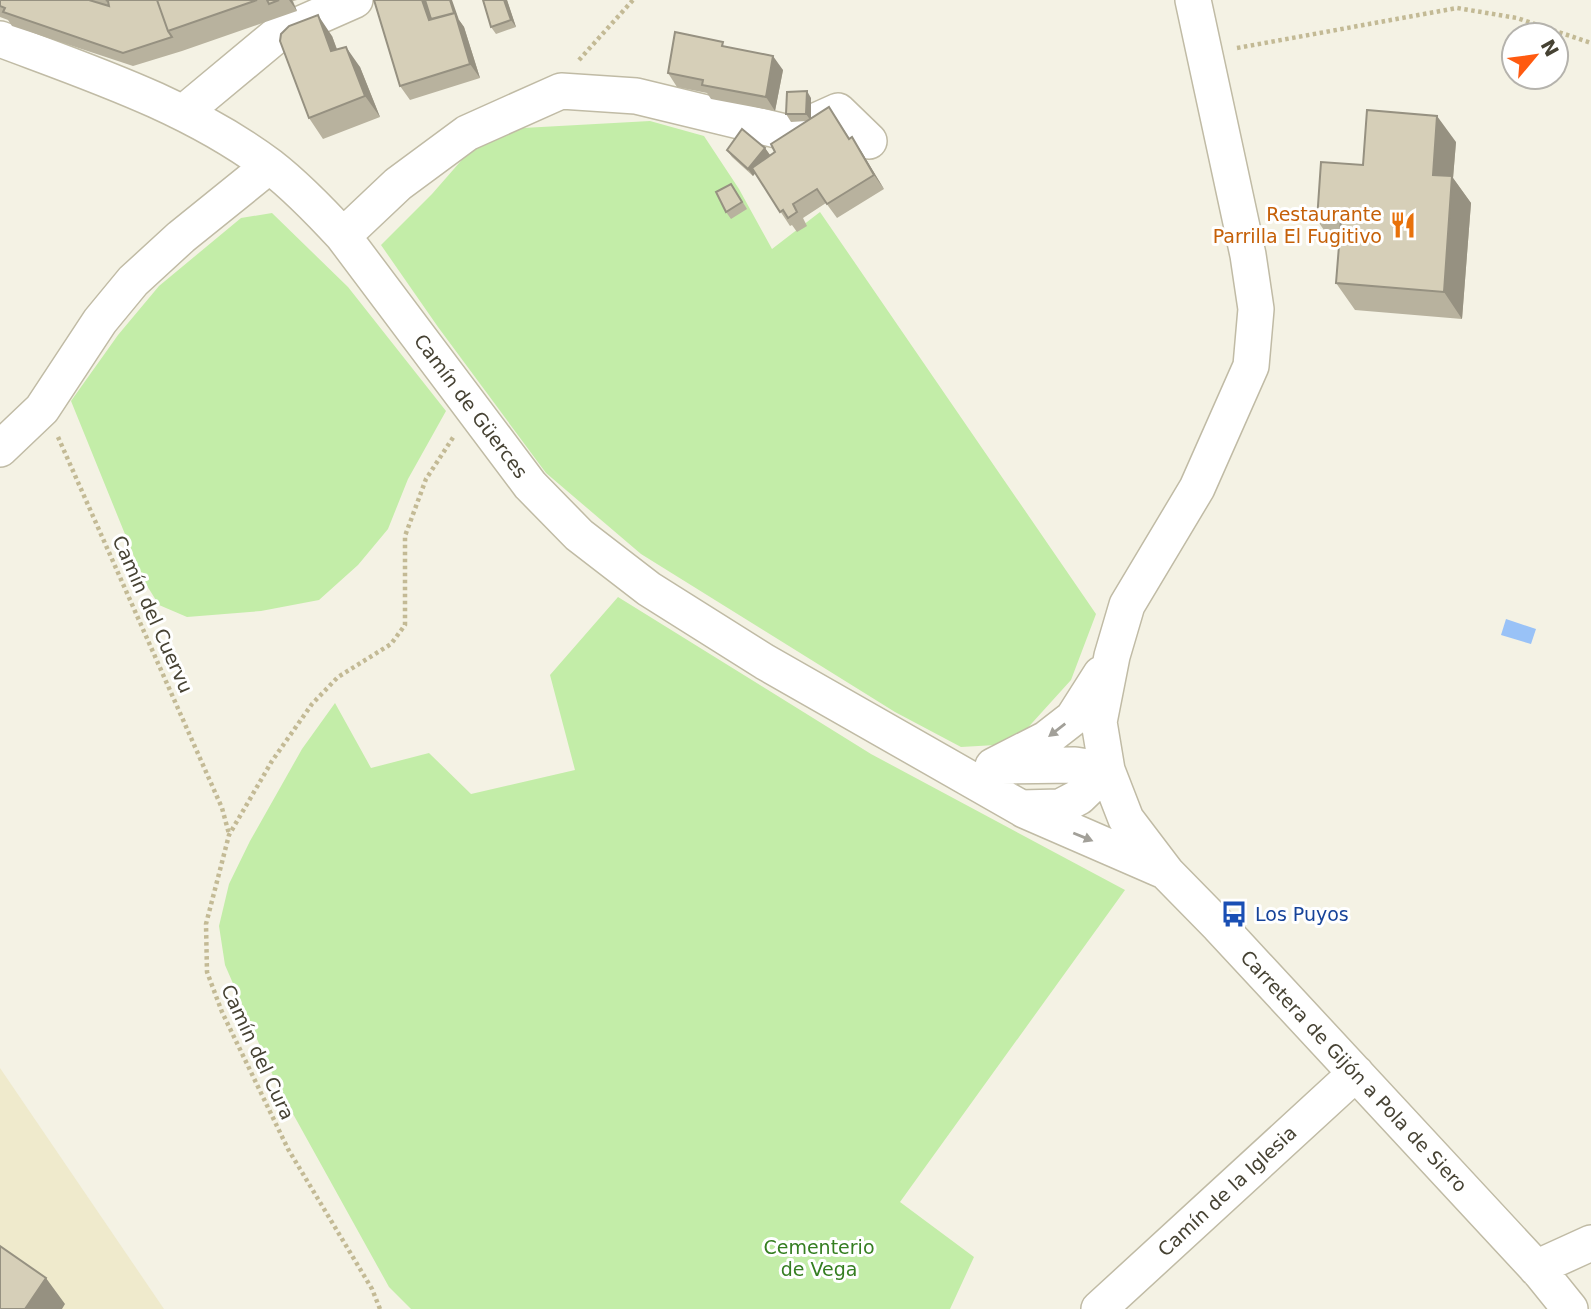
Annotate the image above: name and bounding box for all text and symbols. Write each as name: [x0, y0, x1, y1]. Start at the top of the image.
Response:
north arrow: [1500, 21, 1570, 91]
text: N: [1536, 35, 1563, 60]
place label: Restaurante Parrilla El Fugitivo: [1213, 203, 1382, 247]
restaurant icon: Restaurante Parrilla El Fugitivo: [1388, 210, 1418, 240]
street label: Camín de Güerces: [410, 330, 532, 482]
street label: Camín del Cuervu: [108, 532, 198, 696]
one-way arrow: [1048, 722, 1066, 737]
one-way arrow: [1073, 831, 1094, 842]
bus stop icon: Los Puyos: [1219, 899, 1249, 929]
place label: Los Puyos: [1255, 903, 1349, 925]
street label: Carretera de Gijón a Pola de Siero: [1236, 946, 1472, 1196]
street label: Camín del Cura: [217, 981, 299, 1123]
street label: Camín de la Iglesia: [1153, 1121, 1301, 1261]
park label: Cementerio de Vega: [763, 1236, 875, 1280]

